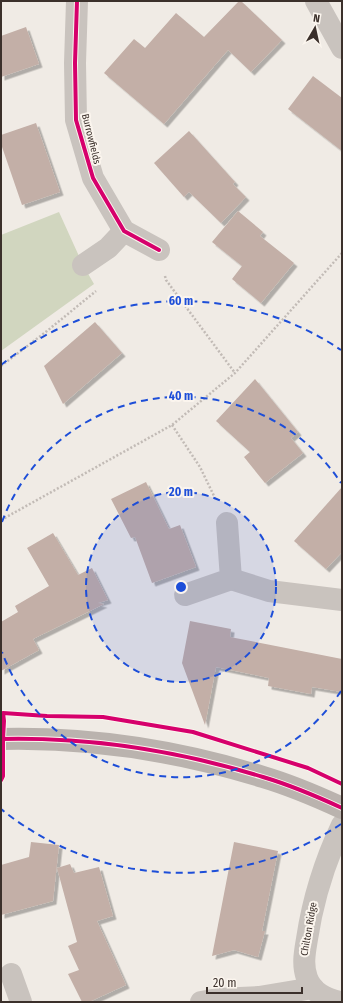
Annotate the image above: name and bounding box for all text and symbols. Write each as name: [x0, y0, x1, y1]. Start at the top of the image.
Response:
north arrow: [295, 8, 335, 48]
text: N: [312, 12, 321, 26]
street label: Burrowfields: [79, 113, 103, 165]
text: 60 m: [169, 294, 193, 308]
text: 40 m: [169, 389, 193, 403]
text: 20 m: [168, 485, 193, 499]
centre of rings: [174, 580, 188, 594]
street label: Chilton Ridge: [298, 901, 320, 957]
scale bar: [207, 969, 302, 995]
text: 20 m: [213, 976, 237, 990]

